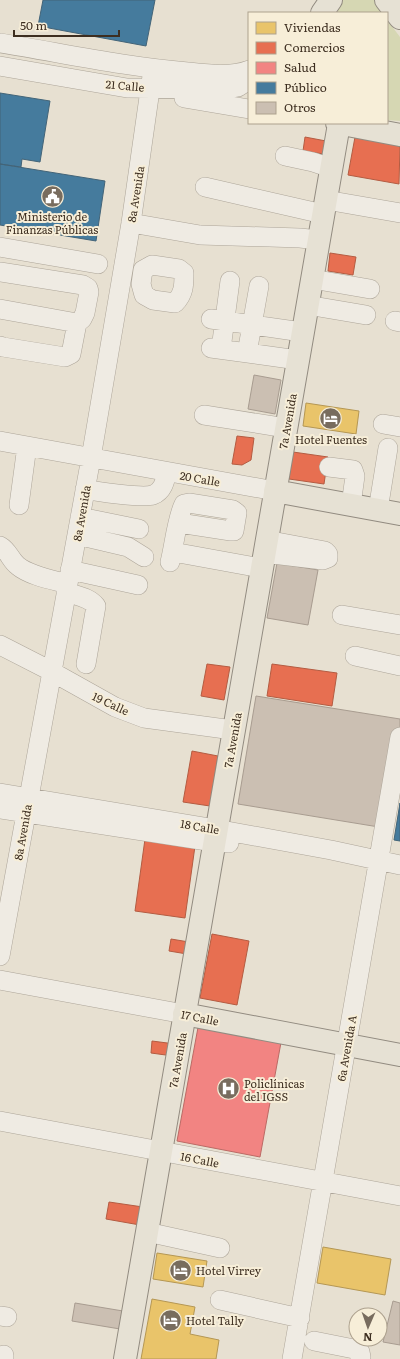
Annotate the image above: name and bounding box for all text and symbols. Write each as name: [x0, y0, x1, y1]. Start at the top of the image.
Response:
scale bar: [14, 12, 119, 38]
legend: [248, 12, 388, 124]
text: 50 m: [20, 16, 47, 34]
text: Viviendas: [284, 18, 341, 36]
text: Comercios: [284, 38, 345, 56]
text: Salud: [284, 58, 317, 76]
street label: 21 Calle: [105, 75, 145, 95]
text: Público: [284, 78, 327, 96]
text: Otros: [284, 98, 316, 116]
street label: 8a Avenida: [123, 165, 147, 223]
public building icon: Ministerio de Finanzas Públicas: [39, 183, 65, 209]
place label: Ministerio de Finanzas Públicas: [6, 208, 98, 237]
street label: 7a Avenida: [274, 392, 300, 450]
hotel icon: Hotel Fuentes: [318, 406, 344, 432]
place label: Hotel Fuentes: [295, 431, 367, 447]
street label: 20 Calle: [179, 467, 222, 489]
street label: 8a Avenida: [68, 484, 94, 542]
street label: 19 Calle: [90, 688, 132, 719]
street label: 7a Avenida: [219, 711, 245, 769]
street label: 8a Avenida: [9, 803, 35, 861]
street label: 18 Calle: [179, 815, 221, 837]
street label: 17 Calle: [180, 1005, 221, 1029]
street label: 6a Avenida A: [332, 1014, 360, 1082]
street label: 7a Avenida: [164, 1031, 190, 1089]
place label: Policlínicas del IGSS: [244, 1075, 304, 1104]
hospital icon: Policlínicas del IGSS: [216, 1076, 242, 1102]
street label: 16 Calle: [179, 1147, 221, 1171]
hotel icon: Hotel Virrey: [167, 1257, 193, 1283]
place label: Hotel Virrey: [196, 1262, 262, 1278]
hotel icon: Hotel Tally: [157, 1307, 183, 1333]
north arrow: [348, 1307, 388, 1347]
place label: Hotel Tally: [186, 1312, 245, 1328]
text: N: [363, 1330, 373, 1346]

